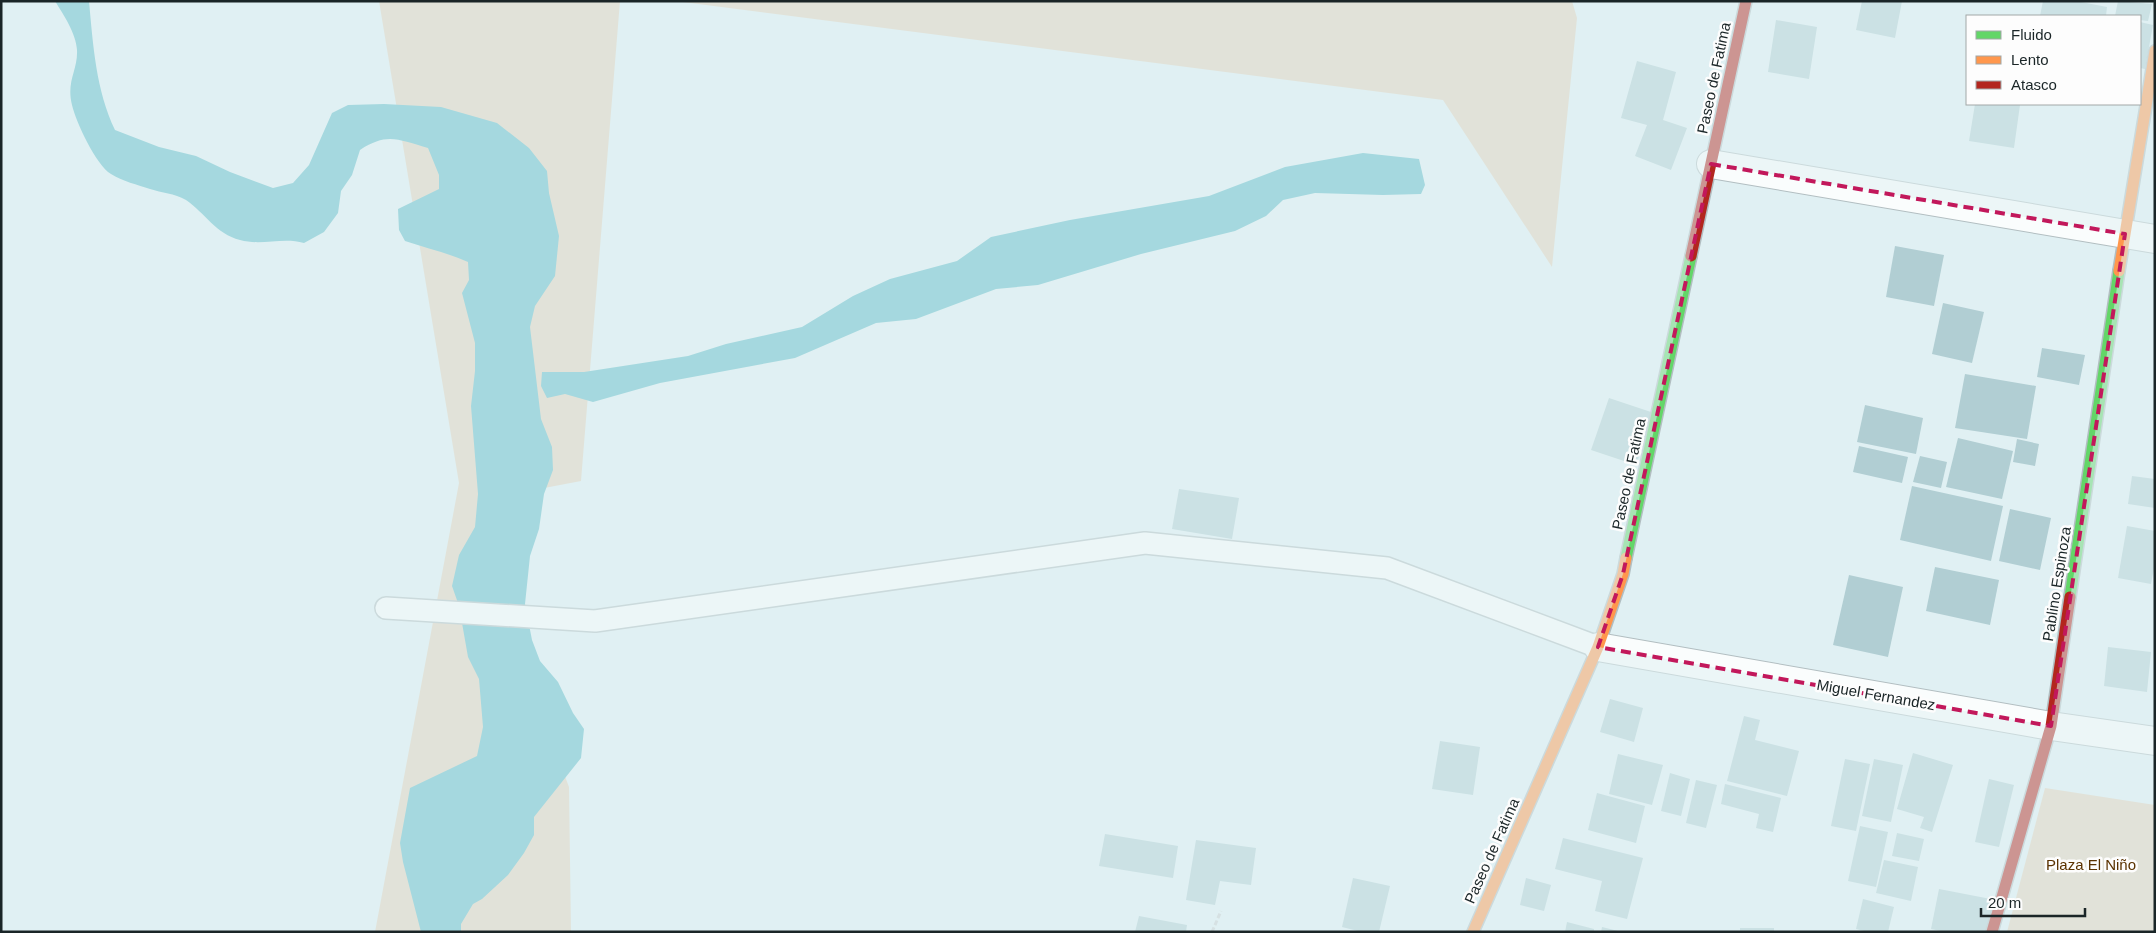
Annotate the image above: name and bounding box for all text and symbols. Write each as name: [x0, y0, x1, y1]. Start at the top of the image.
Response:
legend: [1966, 15, 2141, 105]
street label: Paseo de Fatima: [1693, 20, 1734, 135]
text: Fluido: [2011, 26, 2052, 43]
text: Lento: [2011, 51, 2049, 68]
text: Atasco: [2011, 76, 2057, 93]
street label: Paseo de Fatima: [1608, 416, 1649, 531]
street label: Pablino Espinoza: [2039, 525, 2074, 642]
street label: Miguel Fernandez: [1815, 676, 1937, 713]
street label: Paseo de Fatima: [1461, 795, 1523, 906]
park label: Plaza El Niño: [2046, 856, 2136, 873]
scale bar: [1981, 886, 2085, 918]
text: 20 m: [1988, 894, 2021, 911]

